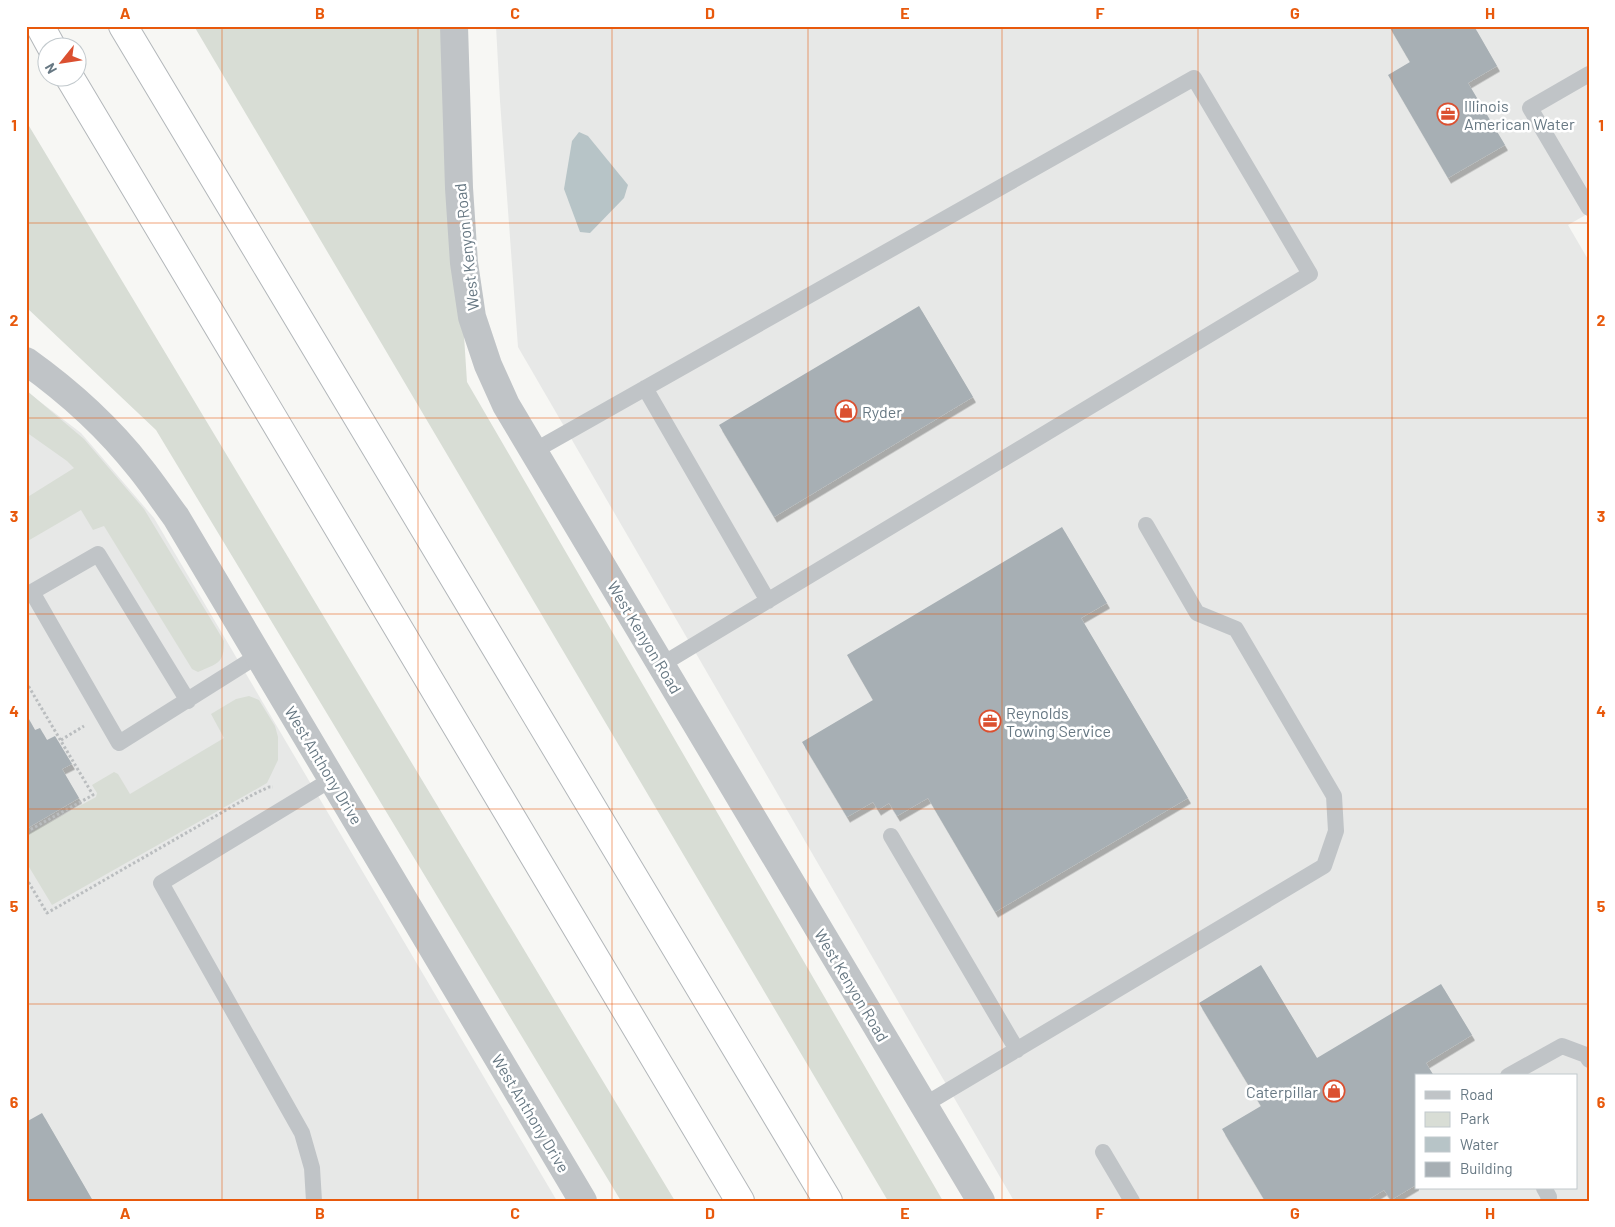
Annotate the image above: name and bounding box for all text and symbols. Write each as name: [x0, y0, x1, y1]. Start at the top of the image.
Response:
text: A: [120, 3, 131, 22]
text: B: [315, 3, 325, 22]
text: C: [510, 3, 520, 22]
text: D: [705, 3, 715, 22]
text: E: [900, 3, 910, 22]
text: F: [1096, 3, 1105, 22]
text: G: [1290, 3, 1300, 22]
text: H: [1485, 3, 1495, 22]
north arrow: [38, 38, 88, 88]
text: N: [41, 60, 60, 77]
place label: Illinois American Water: [1464, 96, 1575, 133]
office icon: Illinois American Water: [1436, 102, 1460, 126]
text: 1: [11, 115, 17, 134]
text: 1: [1598, 115, 1604, 134]
street label: West Kenyon Road: [450, 182, 482, 312]
text: 2: [10, 310, 19, 329]
text: 2: [1597, 310, 1606, 329]
shop icon: Ryder: [834, 399, 858, 423]
place label: Ryder: [862, 402, 902, 421]
text: 3: [10, 506, 18, 525]
text: 3: [1597, 506, 1605, 525]
street label: West Kenyon Road: [604, 577, 686, 697]
text: 4: [9, 701, 19, 720]
text: 4: [1596, 701, 1606, 720]
street label: West Anthony Drive: [281, 702, 367, 828]
place label: Reynolds Towing Service: [1006, 703, 1111, 740]
office icon: Reynolds Towing Service: [978, 709, 1002, 733]
text: 5: [10, 896, 19, 915]
text: 5: [1597, 896, 1606, 915]
street label: West Kenyon Road: [811, 925, 893, 1045]
street label: West Anthony Drive: [488, 1050, 574, 1176]
legend: [1415, 1074, 1578, 1190]
shop icon: Caterpillar: [1322, 1079, 1346, 1103]
place label: Caterpillar: [1246, 1082, 1318, 1101]
text: Road: [1460, 1085, 1493, 1103]
text: 6: [10, 1092, 19, 1111]
text: 6: [1597, 1092, 1606, 1111]
text: Park: [1460, 1109, 1490, 1127]
text: Water: [1460, 1135, 1499, 1153]
text: Building: [1460, 1159, 1513, 1177]
text: A: [120, 1203, 131, 1222]
text: B: [315, 1203, 325, 1222]
text: C: [510, 1203, 520, 1222]
text: D: [705, 1203, 715, 1222]
text: E: [900, 1203, 910, 1222]
text: F: [1096, 1203, 1105, 1222]
text: G: [1290, 1203, 1300, 1222]
text: H: [1485, 1203, 1495, 1222]

